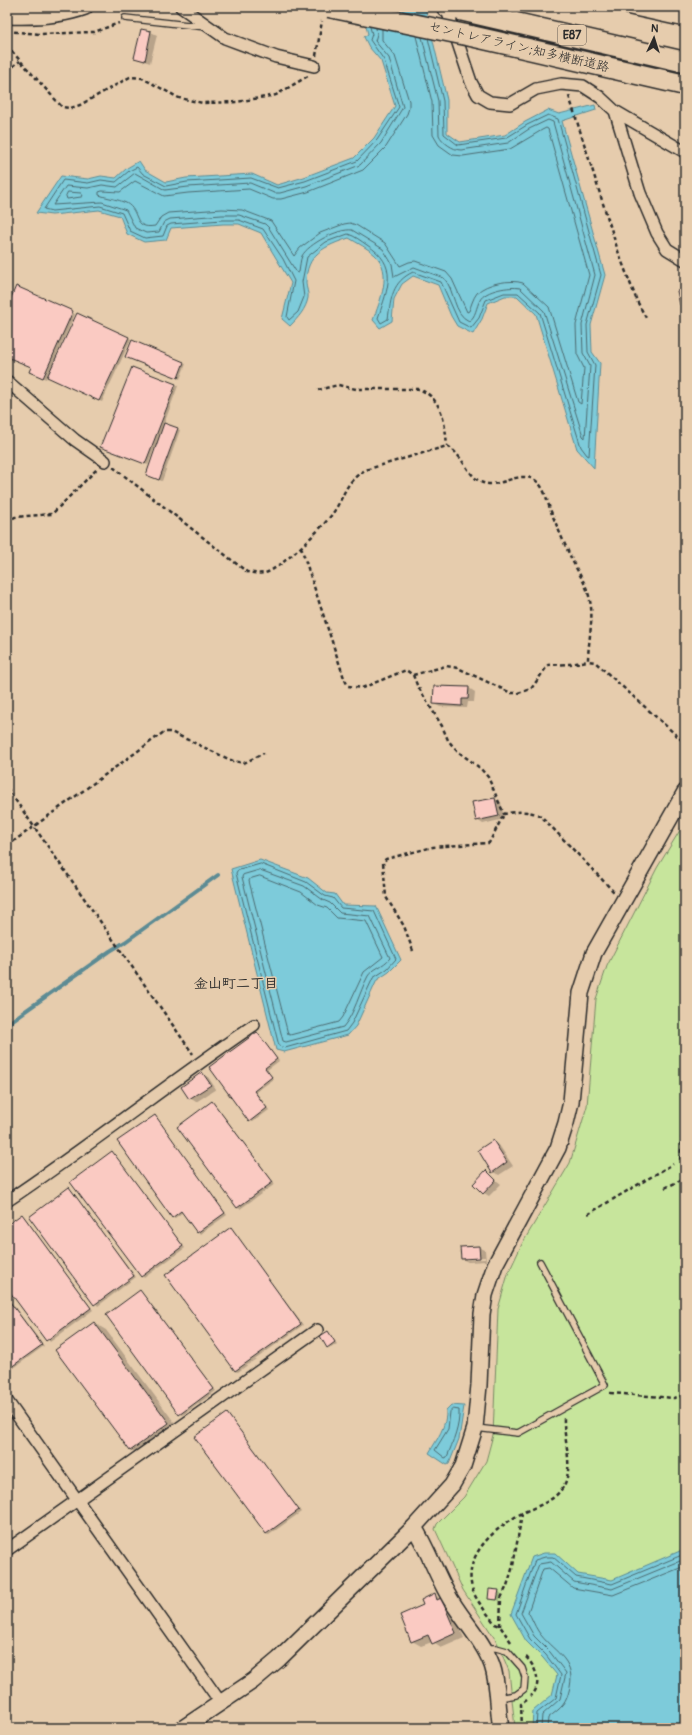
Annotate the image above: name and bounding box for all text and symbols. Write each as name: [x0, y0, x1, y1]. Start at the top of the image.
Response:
street label: セントレアライン;知多横断道路: [427, 18, 611, 76]
north arrow: [634, 18, 674, 58]
text: N: [650, 22, 659, 35]
road number: E87: [558, 25, 586, 45]
district label: 金山町二丁目: [194, 975, 278, 992]

